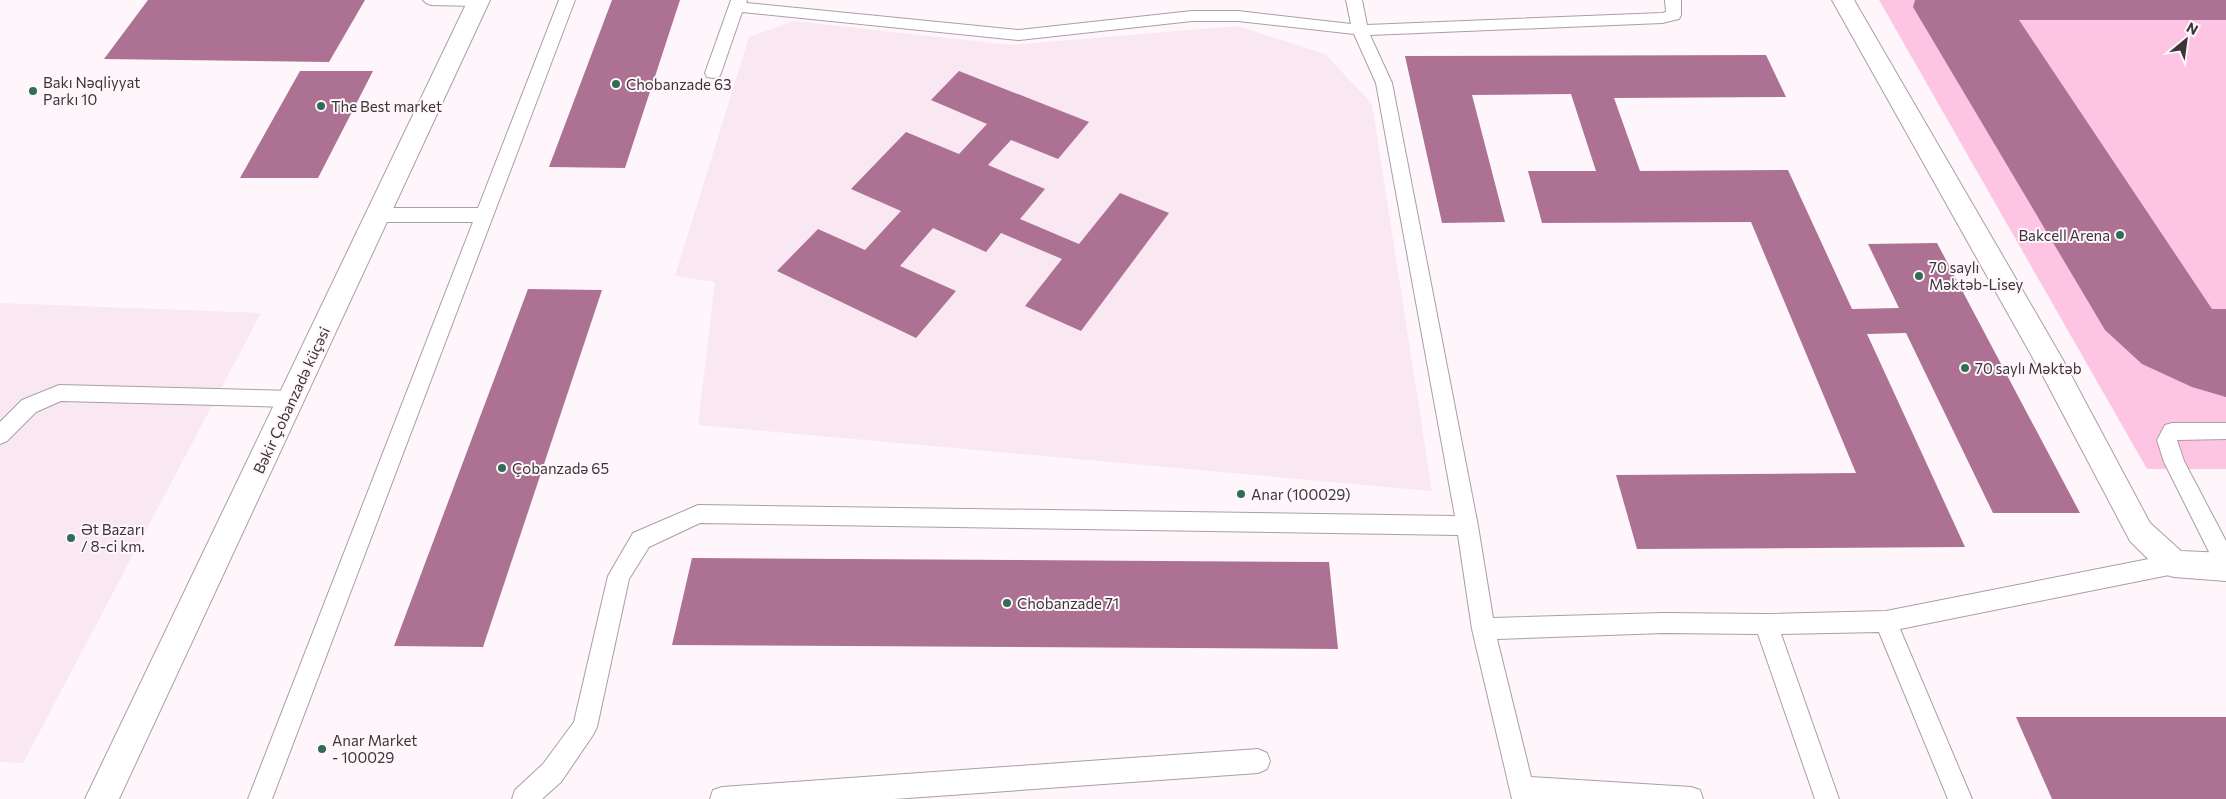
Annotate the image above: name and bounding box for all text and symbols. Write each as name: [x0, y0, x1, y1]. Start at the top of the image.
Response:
north arrow: [2161, 15, 2211, 65]
text: N: [2184, 18, 2201, 38]
place label: Bakı Nəqliyyat Parkı 10: [43, 73, 140, 108]
place label: Chobanzade 63: [626, 75, 732, 93]
marker: Chobanzade 63: [610, 78, 622, 90]
marker: Bakı Nəqliyyat Parkı 10: [27, 85, 39, 97]
place label: The Best market: [331, 97, 442, 115]
marker: The Best market: [315, 100, 327, 112]
place label: Bakcell Arena: [2018, 226, 2110, 244]
marker: Bakcell Arena: [2114, 229, 2126, 241]
place label: 70 saylı Məktəb-Lisey: [1929, 258, 2024, 293]
marker: 70 saylı Məktəb-Lisey: [1913, 270, 1925, 282]
street label: Bəkir Çobanzadə küçəsi: [249, 324, 333, 476]
place label: 70 saylı Məktəb: [1975, 359, 2082, 377]
marker: 70 saylı Məktəb: [1959, 362, 1971, 374]
place label: Çobanzadə 65: [512, 459, 609, 477]
marker: Çobanzadə 65: [496, 462, 508, 474]
place label: Anar (100029): [1251, 485, 1351, 503]
marker: Anar (100029): [1235, 488, 1247, 500]
place label: Ət Bazarı / 8-ci km.: [81, 520, 145, 555]
marker: Ət Bazarı / 8-ci km.: [65, 532, 77, 544]
place label: Chobanzade 71: [1017, 594, 1119, 612]
marker: Chobanzade 71: [1001, 597, 1013, 609]
place label: Anar Market - 100029: [332, 731, 417, 766]
marker: Anar Market - 100029: [316, 743, 328, 755]

